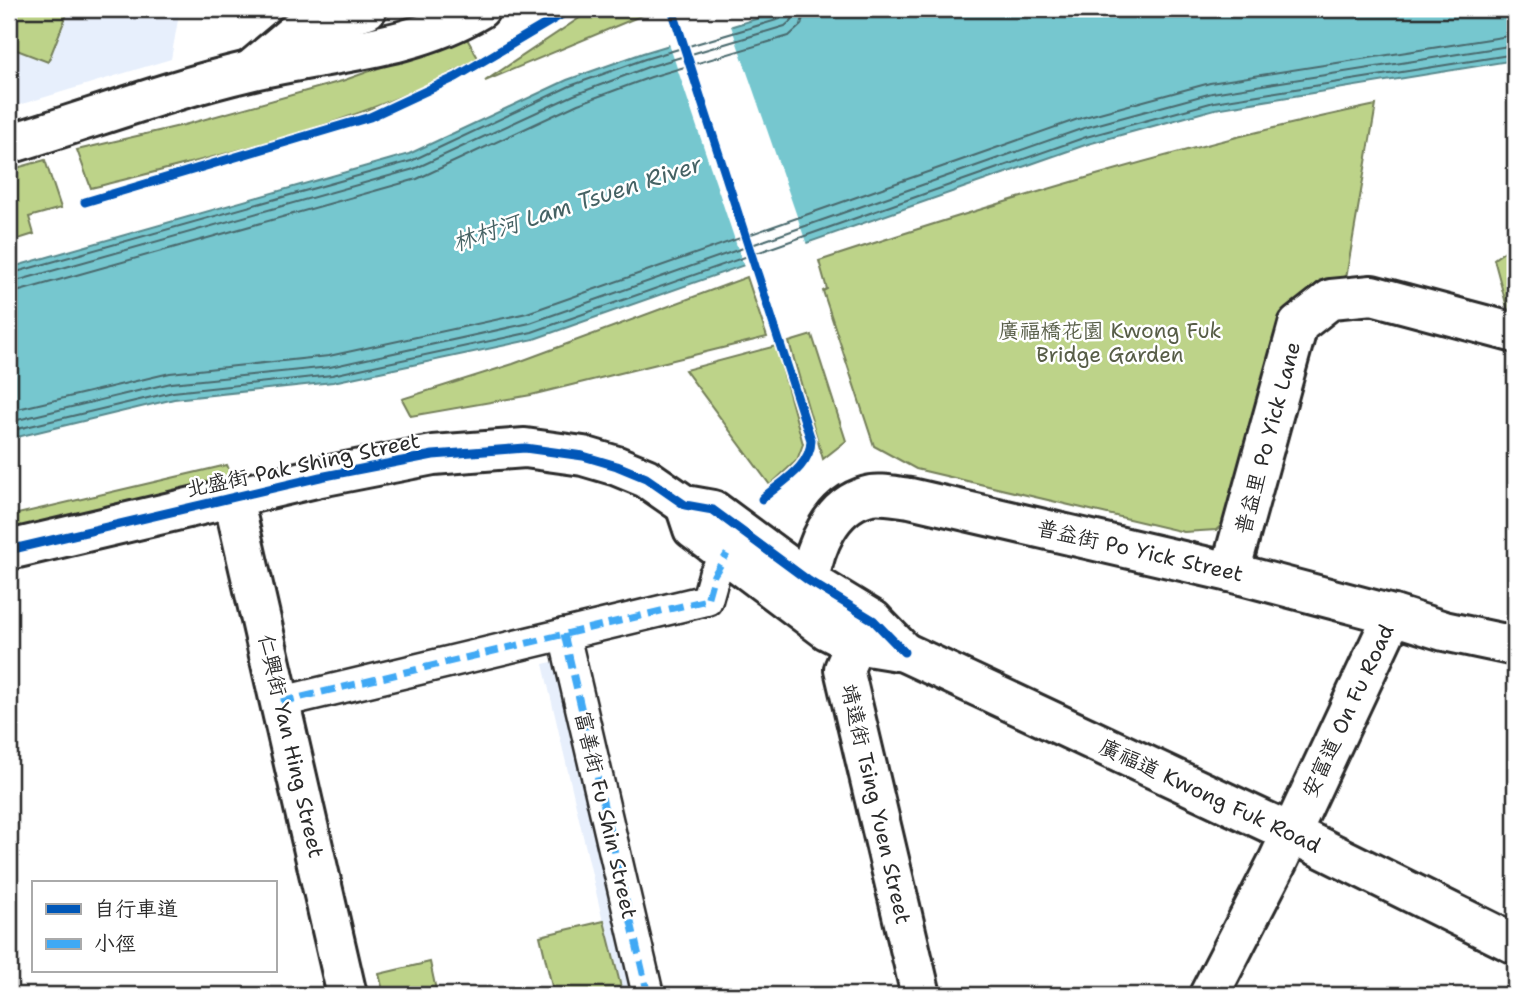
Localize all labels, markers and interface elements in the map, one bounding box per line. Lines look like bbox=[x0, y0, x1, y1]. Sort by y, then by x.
water label: 林村河 Lam Tsuen River bbox=[448, 148, 707, 258]
park label: 廣福橋花園 Kwong Fuk Bridge Garden bbox=[998, 317, 1222, 369]
street label: 普益里 Po Yick Lane bbox=[1229, 339, 1307, 537]
street label: 北盛街 Pak Shing Street bbox=[184, 427, 422, 503]
street label: 普益街 Po Yick Street bbox=[1034, 514, 1246, 588]
street label: 安富道 On Fu Road bbox=[1296, 620, 1400, 802]
street label: 仁興街 Yan Hing Street bbox=[252, 631, 330, 861]
street label: 靖遠街 Tsing Yuen Street bbox=[835, 681, 917, 927]
street label: 富善街 Fu Shin Street bbox=[568, 708, 644, 922]
street label: 廣福道 Kwong Fuk Road bbox=[1095, 732, 1325, 860]
legend bbox=[32, 881, 276, 972]
text: 自行車道 bbox=[94, 895, 178, 923]
text: 小徑 bbox=[94, 930, 136, 958]

